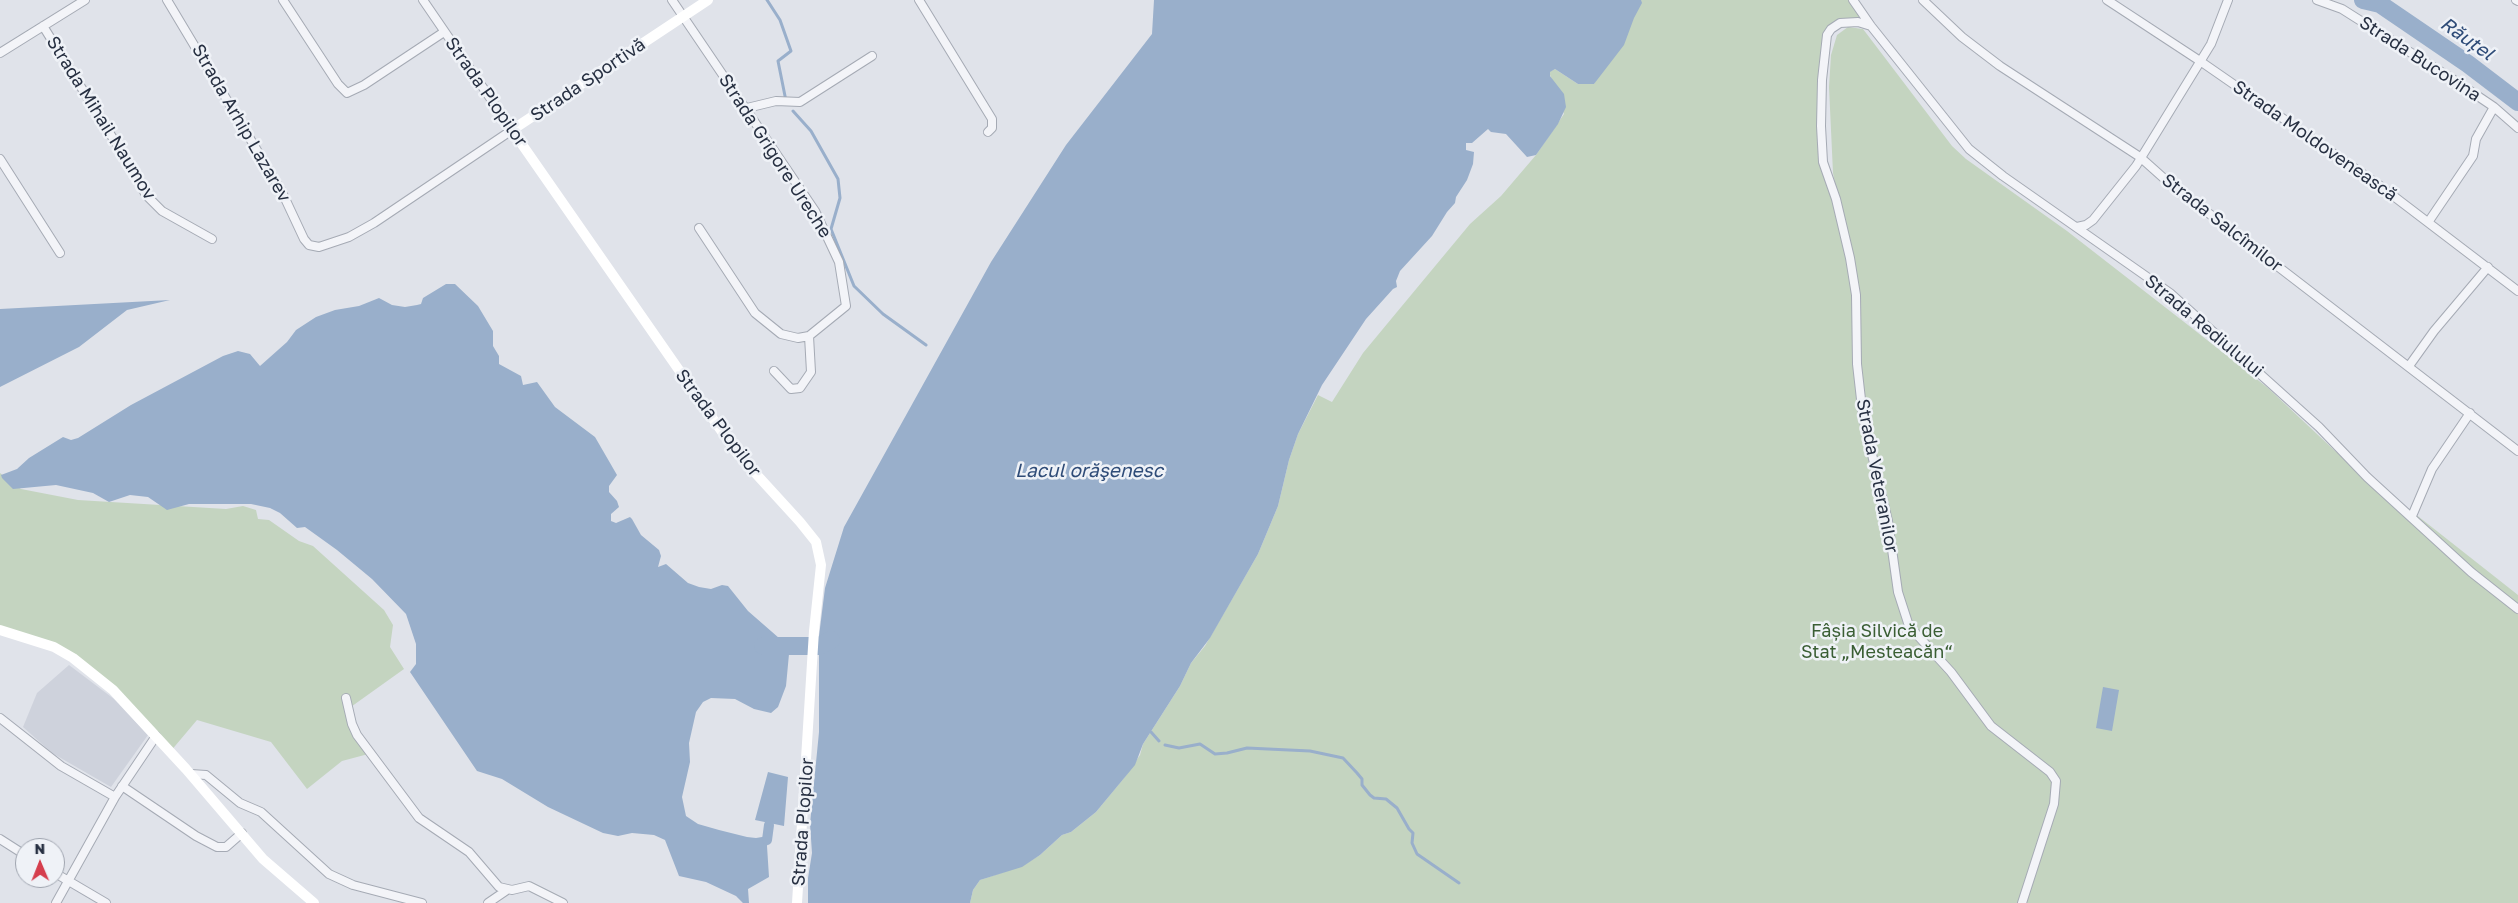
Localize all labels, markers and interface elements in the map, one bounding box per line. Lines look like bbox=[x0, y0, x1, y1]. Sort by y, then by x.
street label: Strada Bucovina bbox=[2355, 12, 2485, 106]
water label: Răuțel bbox=[2436, 13, 2498, 65]
street label: Strada Mihail Naumov bbox=[42, 32, 160, 204]
street label: Strada Plopilor bbox=[440, 33, 532, 151]
street label: Strada Sportivă bbox=[527, 34, 649, 126]
street label: Strada Arhip Lazarev bbox=[187, 40, 295, 206]
street label: Strada Grigore Ureche bbox=[714, 70, 836, 242]
street label: Strada Moldovenească bbox=[2229, 76, 2401, 206]
street label: Strada Salcîmilor bbox=[2157, 169, 2287, 277]
street label: Strada Rediulului bbox=[2140, 270, 2268, 382]
street label: Strada Plopilor bbox=[671, 365, 765, 481]
street label: Strada Veteranilor bbox=[1851, 397, 1903, 555]
water label: Lacul orăşenesc bbox=[1015, 460, 1163, 482]
park label: Fâșia Silvică de Stat „Mesteacăn“ bbox=[1801, 620, 1953, 662]
street label: Strada Plopilor bbox=[788, 757, 818, 887]
north arrow bbox=[15, 838, 65, 888]
text: N bbox=[34, 840, 45, 857]

